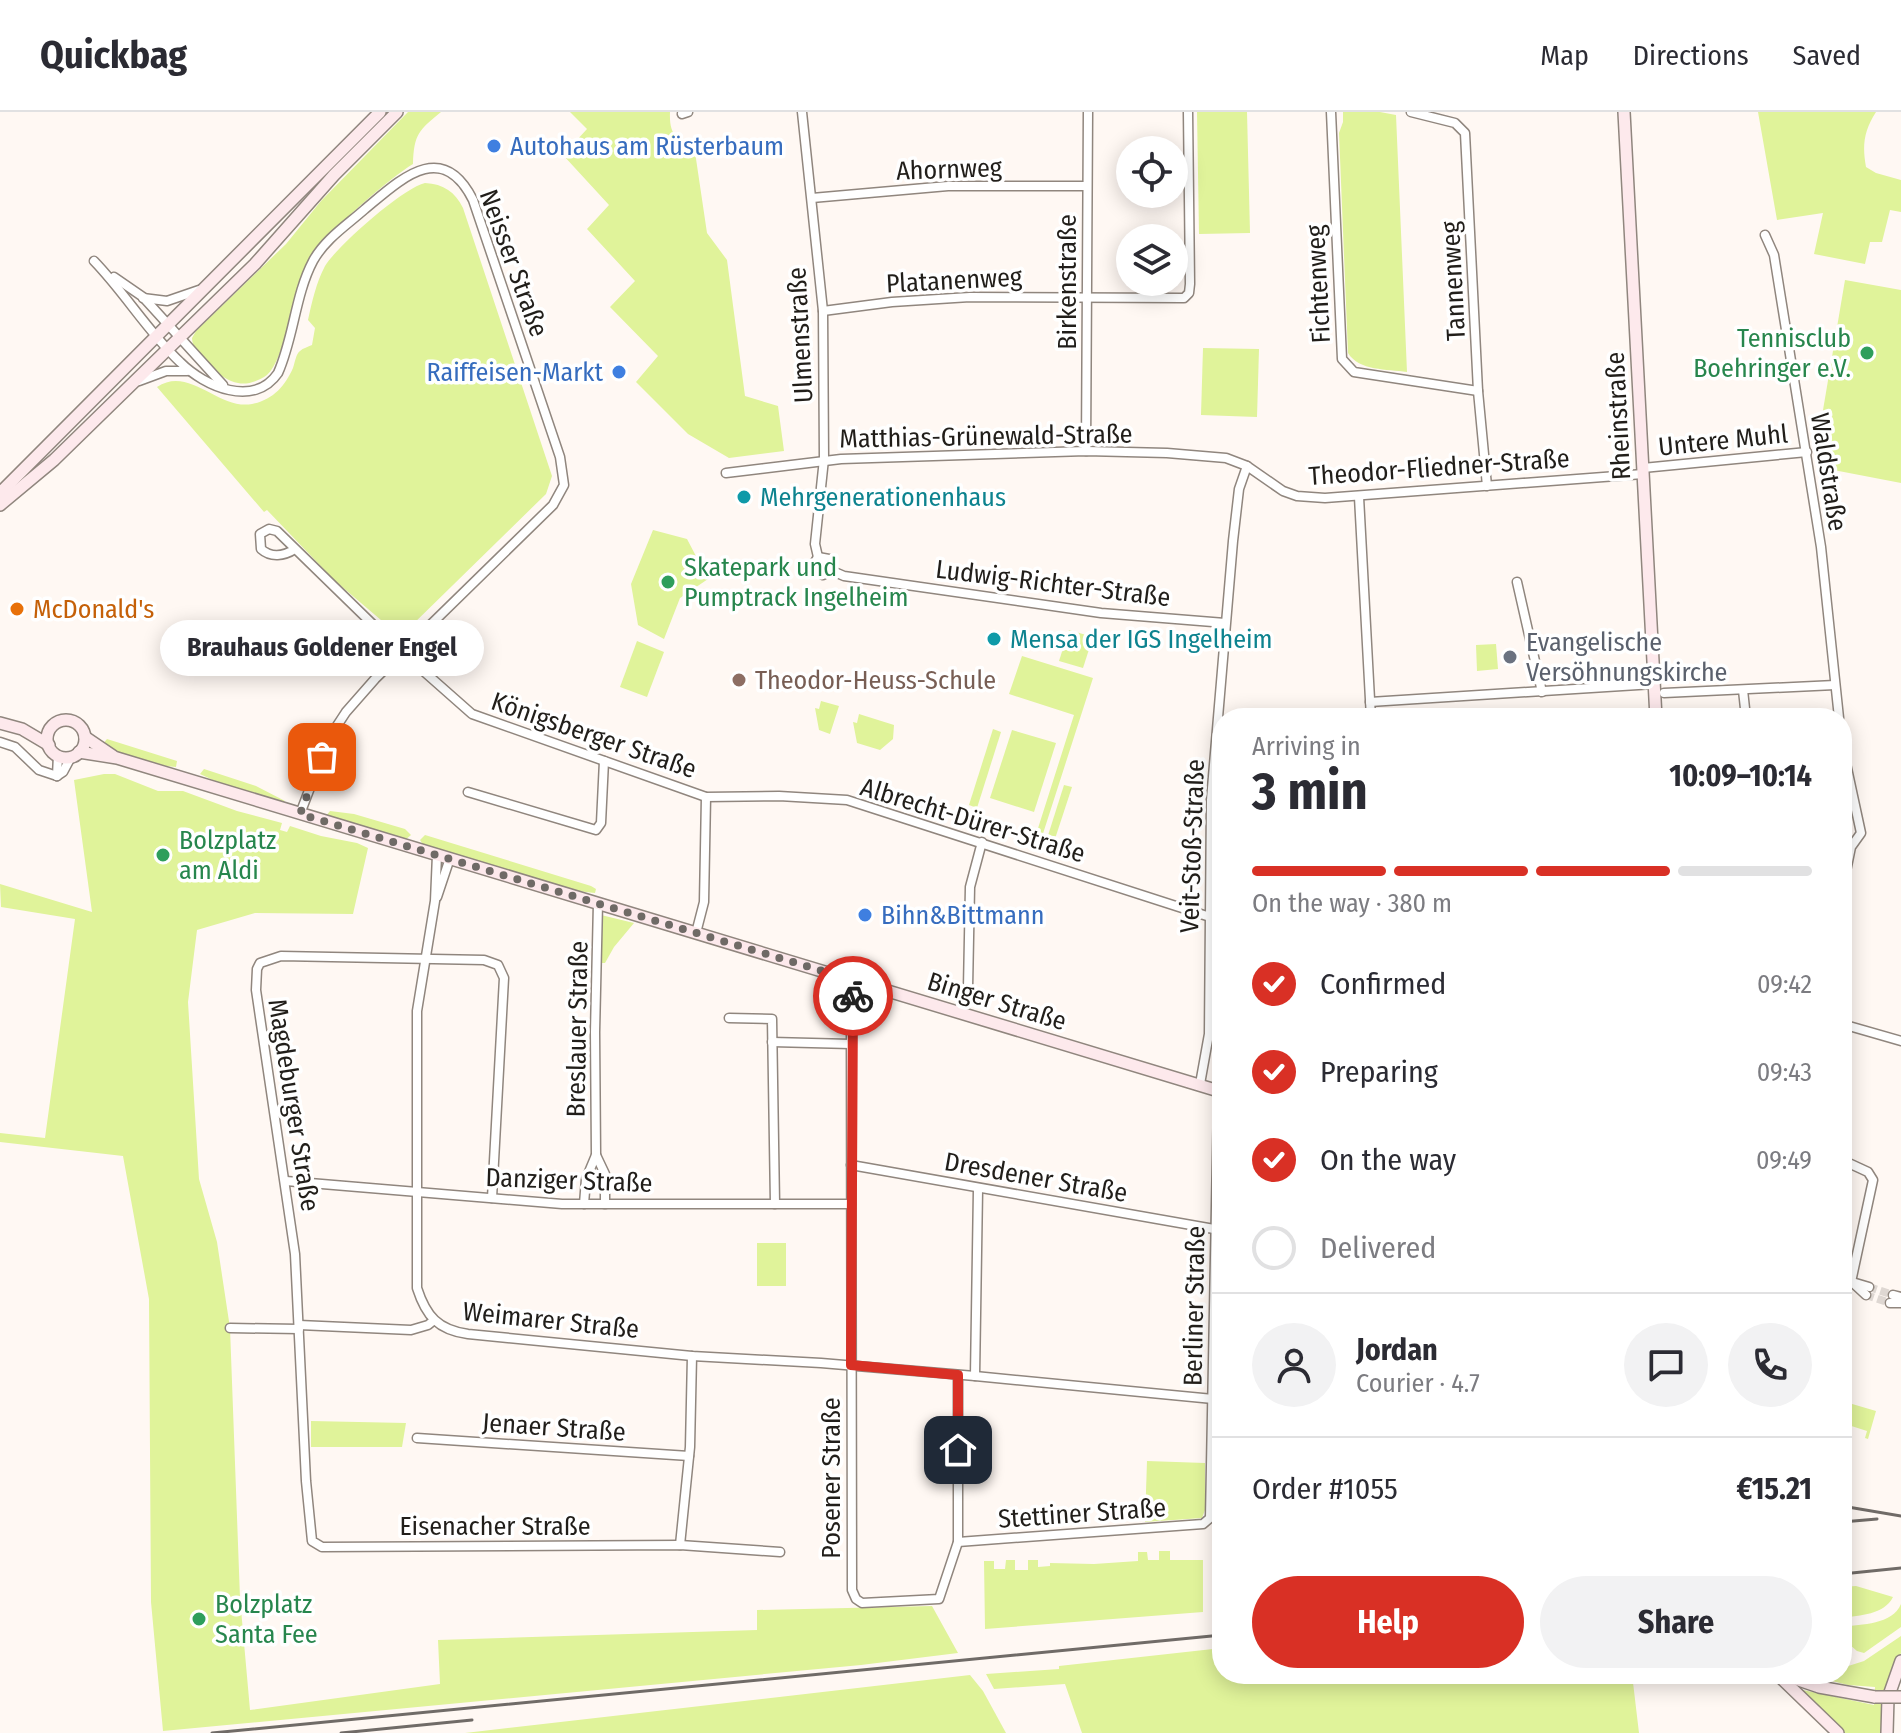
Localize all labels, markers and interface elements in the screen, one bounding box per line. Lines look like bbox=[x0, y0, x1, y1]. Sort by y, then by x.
text: Quickbag bbox=[40, 32, 187, 78]
text: Map bbox=[1540, 39, 1589, 72]
text: Directions bbox=[1633, 39, 1749, 72]
text: Saved bbox=[1793, 39, 1861, 72]
place label: Autohaus am Rüsterbaum bbox=[510, 131, 784, 162]
map controls bbox=[1116, 136, 1188, 296]
button: locate bbox=[1116, 136, 1188, 208]
marker: Autohaus am Rüsterbaum bbox=[485, 137, 503, 155]
street label: Ahornweg bbox=[896, 152, 1003, 187]
street label: Neisser Straße bbox=[473, 185, 554, 341]
street label: Birkenstraße bbox=[1052, 214, 1083, 350]
street label: Tannenweg bbox=[1435, 220, 1472, 341]
street label: Fichtenweg bbox=[1300, 223, 1337, 344]
button: layers bbox=[1116, 224, 1188, 296]
street label: Platanenweg bbox=[885, 261, 1024, 300]
street label: Ulmenstraße bbox=[781, 266, 820, 404]
place label: Tennisclub Boehringer e.V. bbox=[1693, 323, 1851, 384]
marker: Tennisclub Boehringer e.V. bbox=[1858, 344, 1876, 362]
street label: Rheinstraße bbox=[1600, 351, 1637, 481]
place label: Raiffeisen-Markt bbox=[427, 357, 603, 388]
marker: Raiffeisen-Markt bbox=[610, 363, 628, 381]
street label: Waldstraße bbox=[1804, 411, 1853, 533]
street label: Matthias-Grünewald-Straße bbox=[839, 418, 1133, 455]
street label: Untere Muhl bbox=[1657, 418, 1789, 463]
street label: Theodor-Fliedner-Straße bbox=[1308, 443, 1571, 492]
place label: Mehrgenerationenhaus bbox=[760, 482, 1006, 513]
marker: Mehrgenerationenhaus bbox=[735, 488, 753, 506]
place label: Skatepark und Pumptrack Ingelheim bbox=[684, 552, 908, 613]
street label: Ludwig-Richter-Straße bbox=[934, 554, 1172, 613]
marker: Skatepark und Pumptrack Ingelheim bbox=[659, 573, 677, 591]
place label: McDonald's bbox=[33, 594, 154, 625]
marker: McDonald's bbox=[8, 600, 26, 618]
callout: Brauhaus Goldener Engel bbox=[160, 621, 484, 677]
place label: Mensa der IGS Ingelheim bbox=[1010, 624, 1273, 655]
place label: Evangelische Versöhnungskirche bbox=[1526, 627, 1727, 688]
marker: Mensa der IGS Ingelheim bbox=[985, 630, 1003, 648]
text: Brauhaus Goldener Engel bbox=[187, 632, 457, 663]
marker: Evangelische Versöhnungskirche bbox=[1501, 648, 1519, 666]
place label: Theodor-Heuss-Schule bbox=[755, 665, 996, 696]
marker: Theodor-Heuss-Schule bbox=[730, 671, 748, 689]
street label: Königsberger Straße bbox=[487, 686, 700, 785]
pin bbox=[288, 723, 356, 791]
text: Arriving in bbox=[1252, 731, 1361, 762]
icon: bag bbox=[300, 735, 344, 779]
text: 10:09–10:14 bbox=[1669, 758, 1812, 794]
street label: Veit-Stoß-Straße bbox=[1174, 759, 1211, 934]
text: 3 min bbox=[1252, 760, 1368, 823]
street label: Albrecht-Dürer-Straße bbox=[857, 772, 1089, 869]
place label: Bolzplatz am Aldi bbox=[179, 825, 276, 886]
marker: Bolzplatz am Aldi bbox=[154, 846, 172, 864]
text: On the way · 380 m bbox=[1252, 888, 1452, 919]
place label: Bihn&Bittmann bbox=[881, 900, 1044, 931]
marker: Bihn&Bittmann bbox=[856, 906, 874, 924]
street label: Breslauer Straße bbox=[560, 940, 595, 1118]
courier bbox=[813, 956, 893, 1036]
icon: check bbox=[1252, 962, 1296, 1006]
street label: Binger Straße bbox=[924, 966, 1070, 1037]
text: Confirmed bbox=[1320, 966, 1446, 1002]
text: 09:42 bbox=[1757, 969, 1812, 1000]
icon: bike bbox=[831, 974, 875, 1018]
street label: Magdeburger Straße bbox=[261, 997, 326, 1214]
icon: check bbox=[1252, 1050, 1296, 1094]
text: Preparing bbox=[1320, 1054, 1438, 1090]
text: 09:43 bbox=[1757, 1057, 1812, 1088]
icon: check bbox=[1252, 1138, 1296, 1182]
text: On the way bbox=[1320, 1142, 1456, 1178]
text: 09:49 bbox=[1756, 1145, 1812, 1176]
street label: Dresdener Straße bbox=[942, 1146, 1130, 1209]
street label: Danziger Straße bbox=[485, 1162, 653, 1199]
street label: Berliner Straße bbox=[1178, 1226, 1211, 1386]
text: Delivered bbox=[1320, 1230, 1436, 1266]
street label: Weimarer Straße bbox=[461, 1296, 641, 1345]
button: person bbox=[1252, 1323, 1336, 1407]
button: chat bbox=[1624, 1323, 1708, 1407]
button: phone bbox=[1728, 1323, 1812, 1407]
text: Jordan bbox=[1356, 1332, 1438, 1368]
text: Courier · 4.7 bbox=[1356, 1368, 1480, 1399]
street label: Posener Straße bbox=[816, 1397, 847, 1559]
street label: Jenaer Straße bbox=[481, 1407, 627, 1448]
pin bbox=[924, 1416, 992, 1484]
icon: home bbox=[936, 1428, 980, 1472]
text: Order #1055 bbox=[1252, 1471, 1398, 1507]
text: €15.21 bbox=[1736, 1471, 1812, 1507]
street label: Stettiner Straße bbox=[997, 1492, 1167, 1535]
street label: Eisenacher Straße bbox=[399, 1511, 591, 1542]
button: Help bbox=[1252, 1576, 1524, 1668]
button: Share bbox=[1540, 1576, 1812, 1668]
place label: Bolzplatz Santa Fee bbox=[215, 1589, 318, 1650]
marker: Bolzplatz Santa Fee bbox=[190, 1610, 208, 1628]

